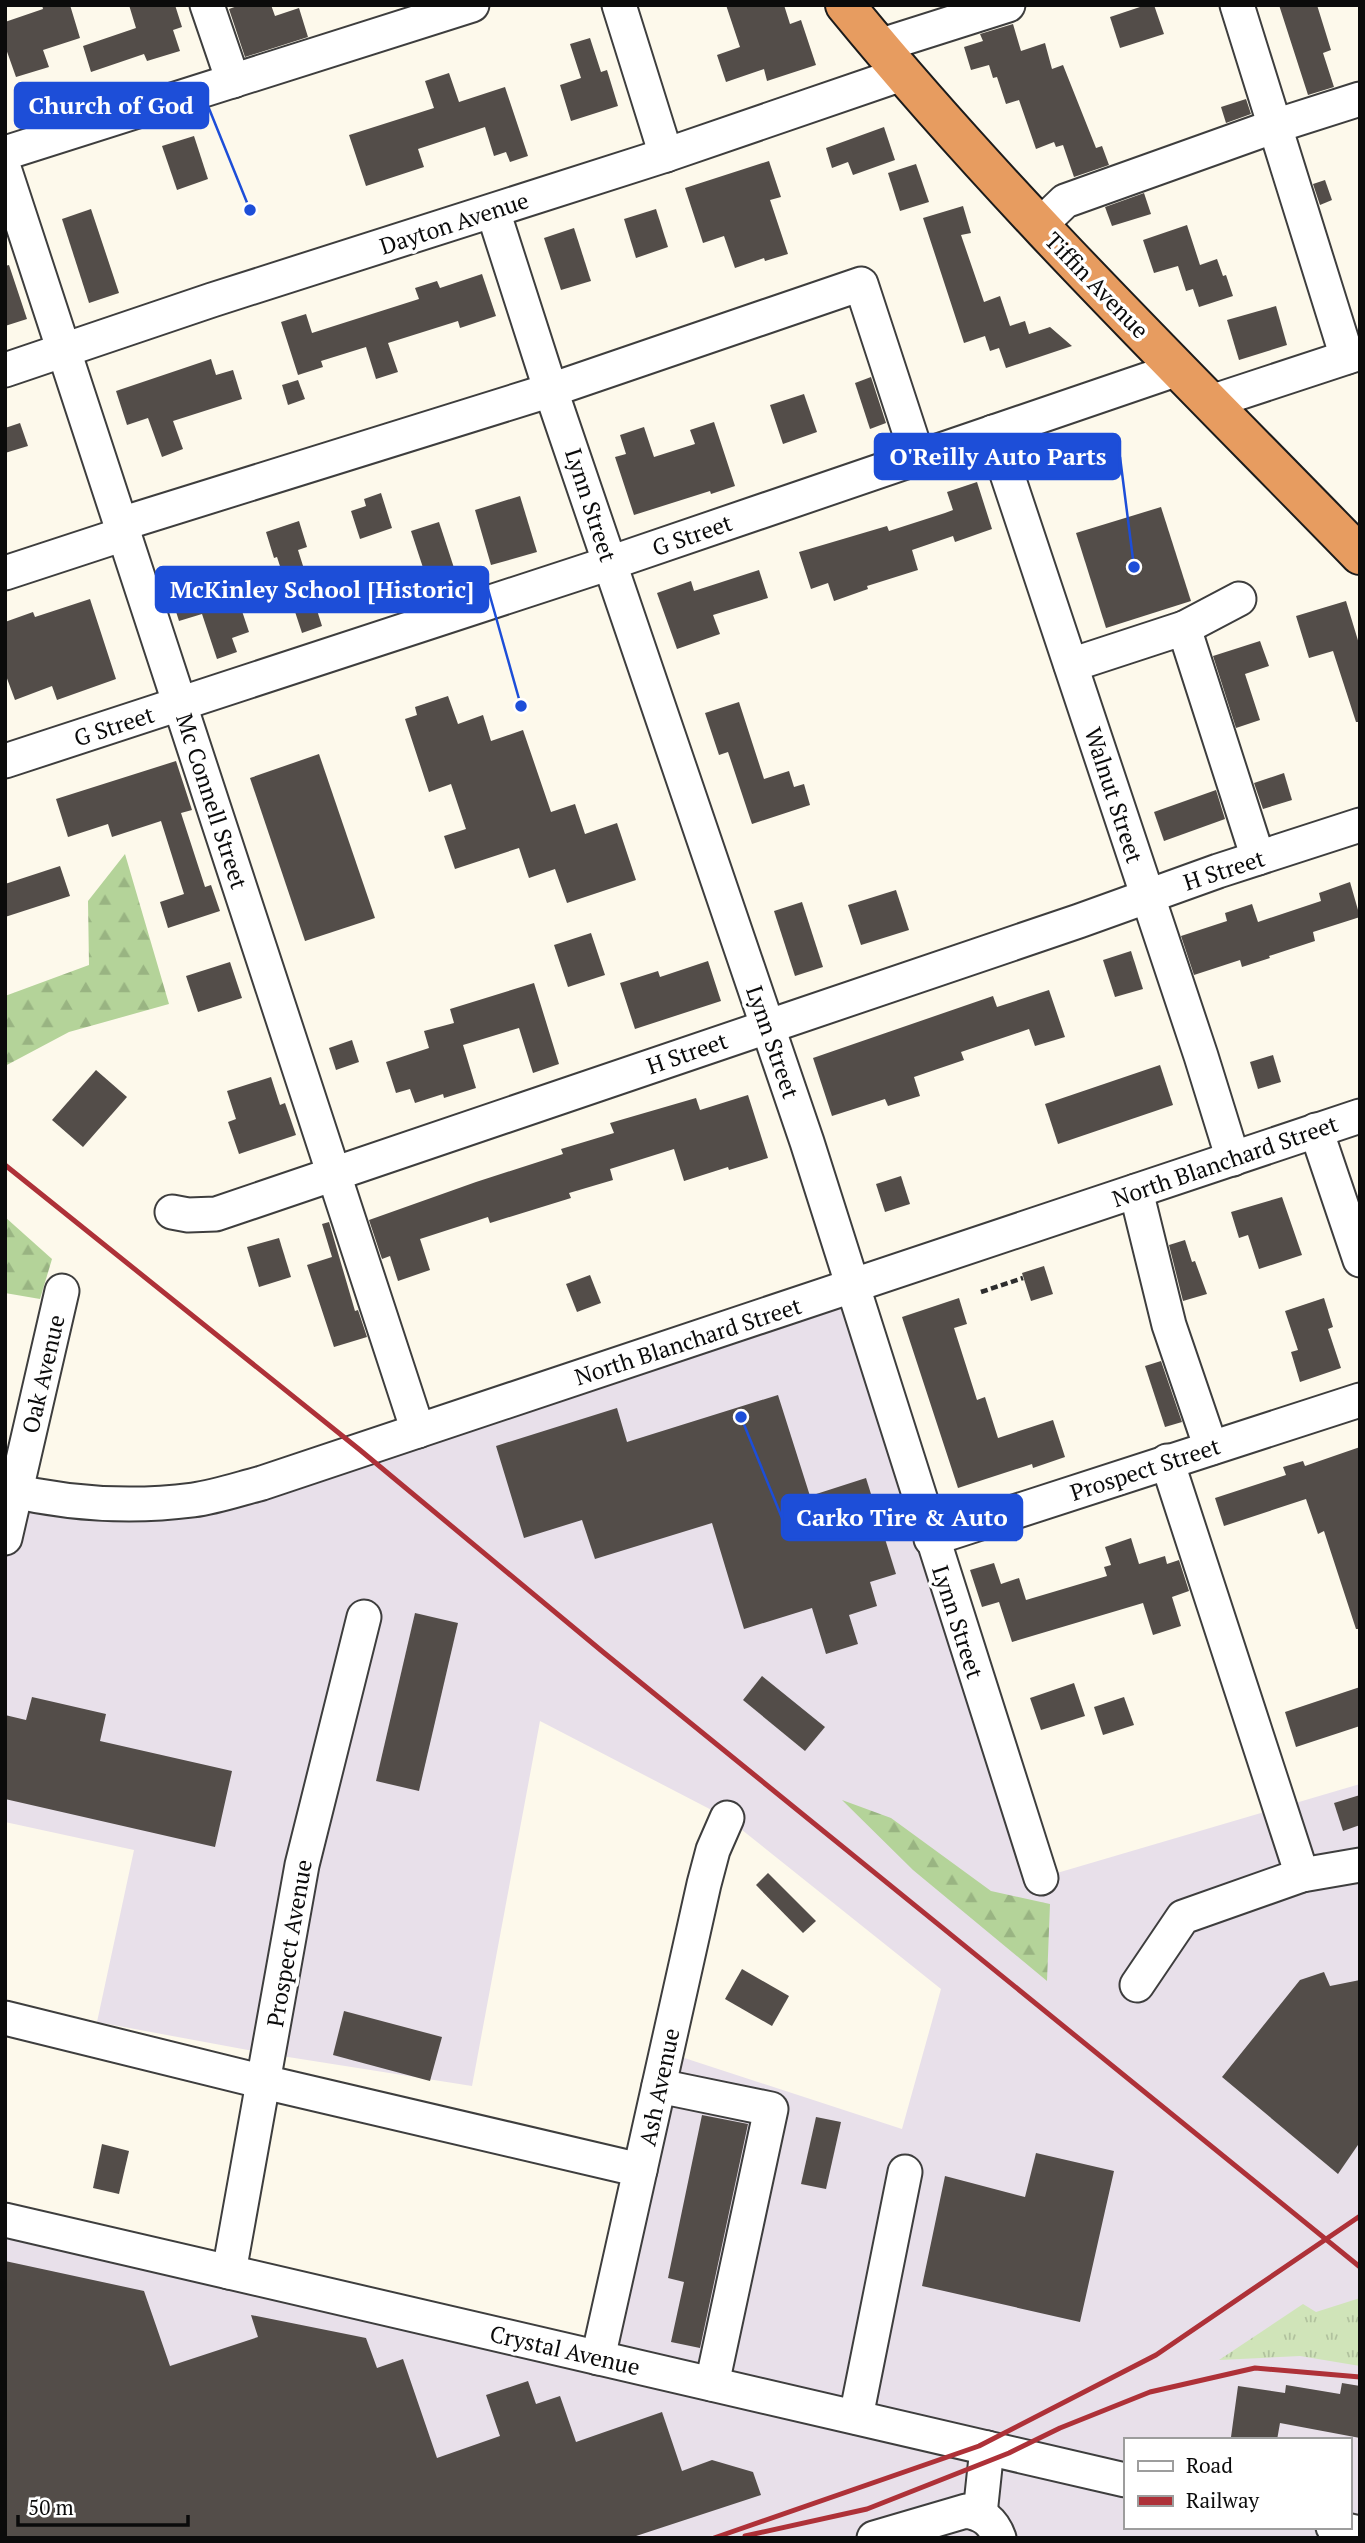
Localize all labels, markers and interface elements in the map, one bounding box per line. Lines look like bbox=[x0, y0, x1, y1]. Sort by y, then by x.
callout: Church of God bbox=[15, 83, 208, 128]
text: Church of God bbox=[28, 89, 194, 121]
street label: Dayton Avenue bbox=[376, 184, 532, 262]
street label: Tiffin Avenue bbox=[1038, 225, 1156, 345]
callout: O'Reilly Auto Parts bbox=[875, 434, 1120, 479]
text: O'Reilly Auto Parts bbox=[889, 440, 1107, 472]
street label: Lynn Street bbox=[558, 444, 624, 566]
street label: G Street bbox=[648, 507, 737, 563]
callout: McKinley School [Historic] bbox=[156, 567, 488, 612]
text: McKinley School [Historic] bbox=[170, 573, 474, 605]
street label: G Street bbox=[70, 698, 159, 754]
street label: Mc Connell Street bbox=[169, 709, 255, 893]
street label: Walnut Street bbox=[1077, 723, 1151, 867]
street label: H Street bbox=[1179, 842, 1269, 898]
street label: Lynn Street bbox=[739, 981, 807, 1103]
street label: H Street bbox=[642, 1025, 732, 1081]
street label: North Blanchard Street bbox=[1108, 1108, 1342, 1214]
street label: North Blanchard Street bbox=[571, 1290, 806, 1392]
street label: Oak Avenue bbox=[14, 1312, 72, 1436]
street label: Prospect Street bbox=[1066, 1430, 1224, 1508]
callout: Carko Tire & Auto bbox=[782, 1495, 1022, 1540]
text: Carko Tire & Auto bbox=[796, 1501, 1008, 1533]
street label: Lynn Street bbox=[925, 1561, 991, 1683]
street label: Prospect Avenue bbox=[259, 1857, 319, 2029]
street label: Ash Avenue bbox=[631, 2025, 687, 2149]
street label: Crystal Avenue bbox=[487, 2318, 643, 2382]
legend bbox=[1124, 2438, 1351, 2529]
text: Road bbox=[1186, 2451, 1233, 2479]
scale bar bbox=[18, 2484, 187, 2528]
text: Railway bbox=[1186, 2486, 1260, 2514]
text: 50 m bbox=[28, 2493, 74, 2521]

